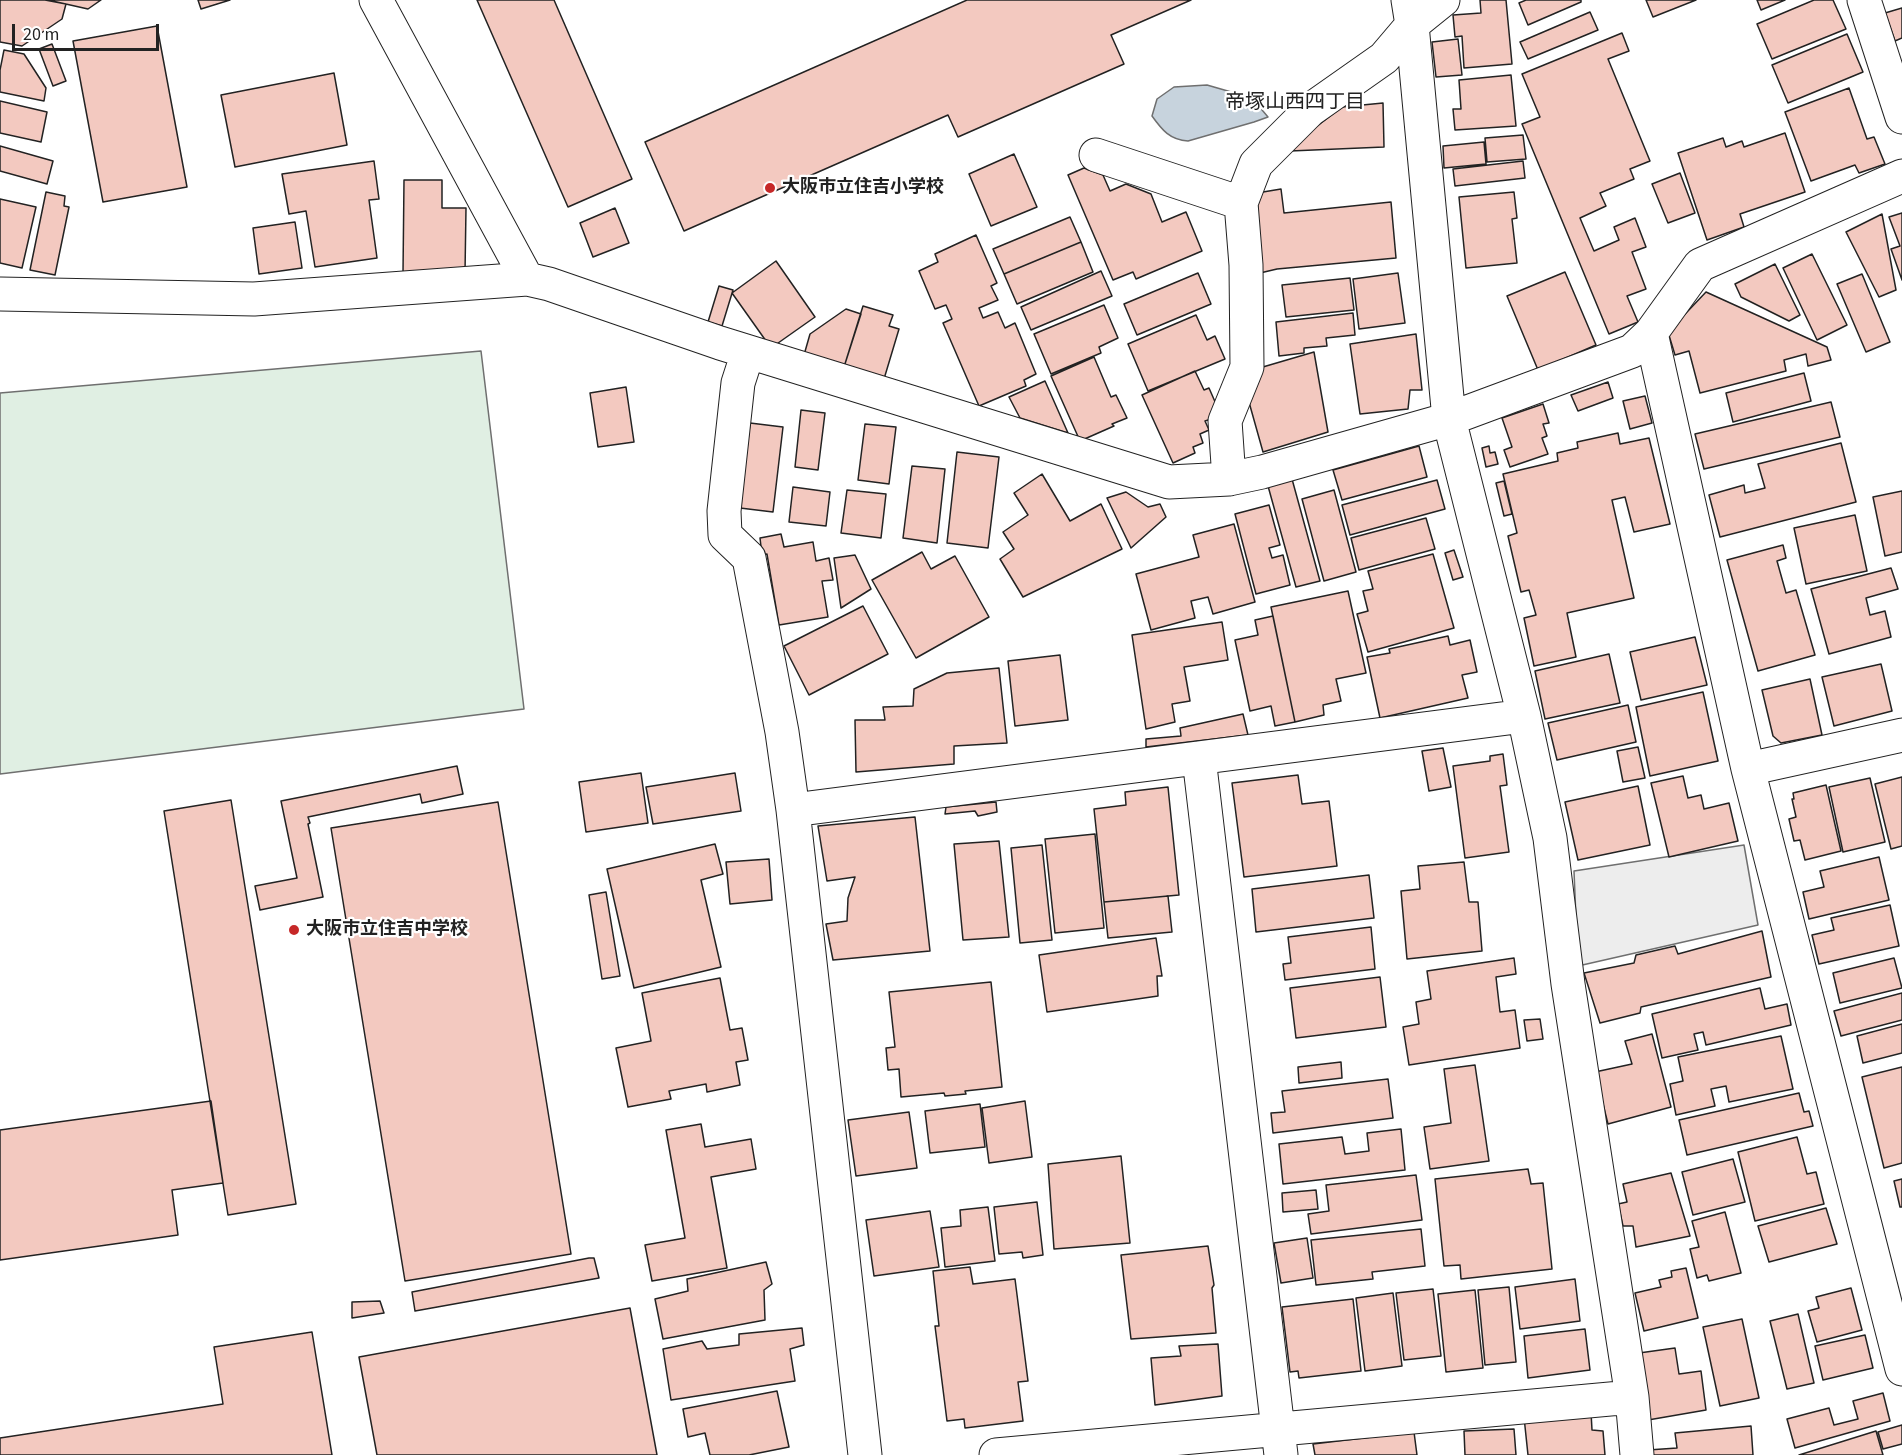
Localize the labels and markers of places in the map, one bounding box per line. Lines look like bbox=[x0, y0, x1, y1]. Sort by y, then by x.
place label: 大阪市立住吉小学校 bbox=[782, 177, 944, 199]
marker: 大阪市立住吉小学校 bbox=[763, 181, 777, 195]
place label: 大阪市立住吉中学校 bbox=[306, 919, 468, 941]
marker: 大阪市立住吉中学校 bbox=[287, 923, 301, 937]

